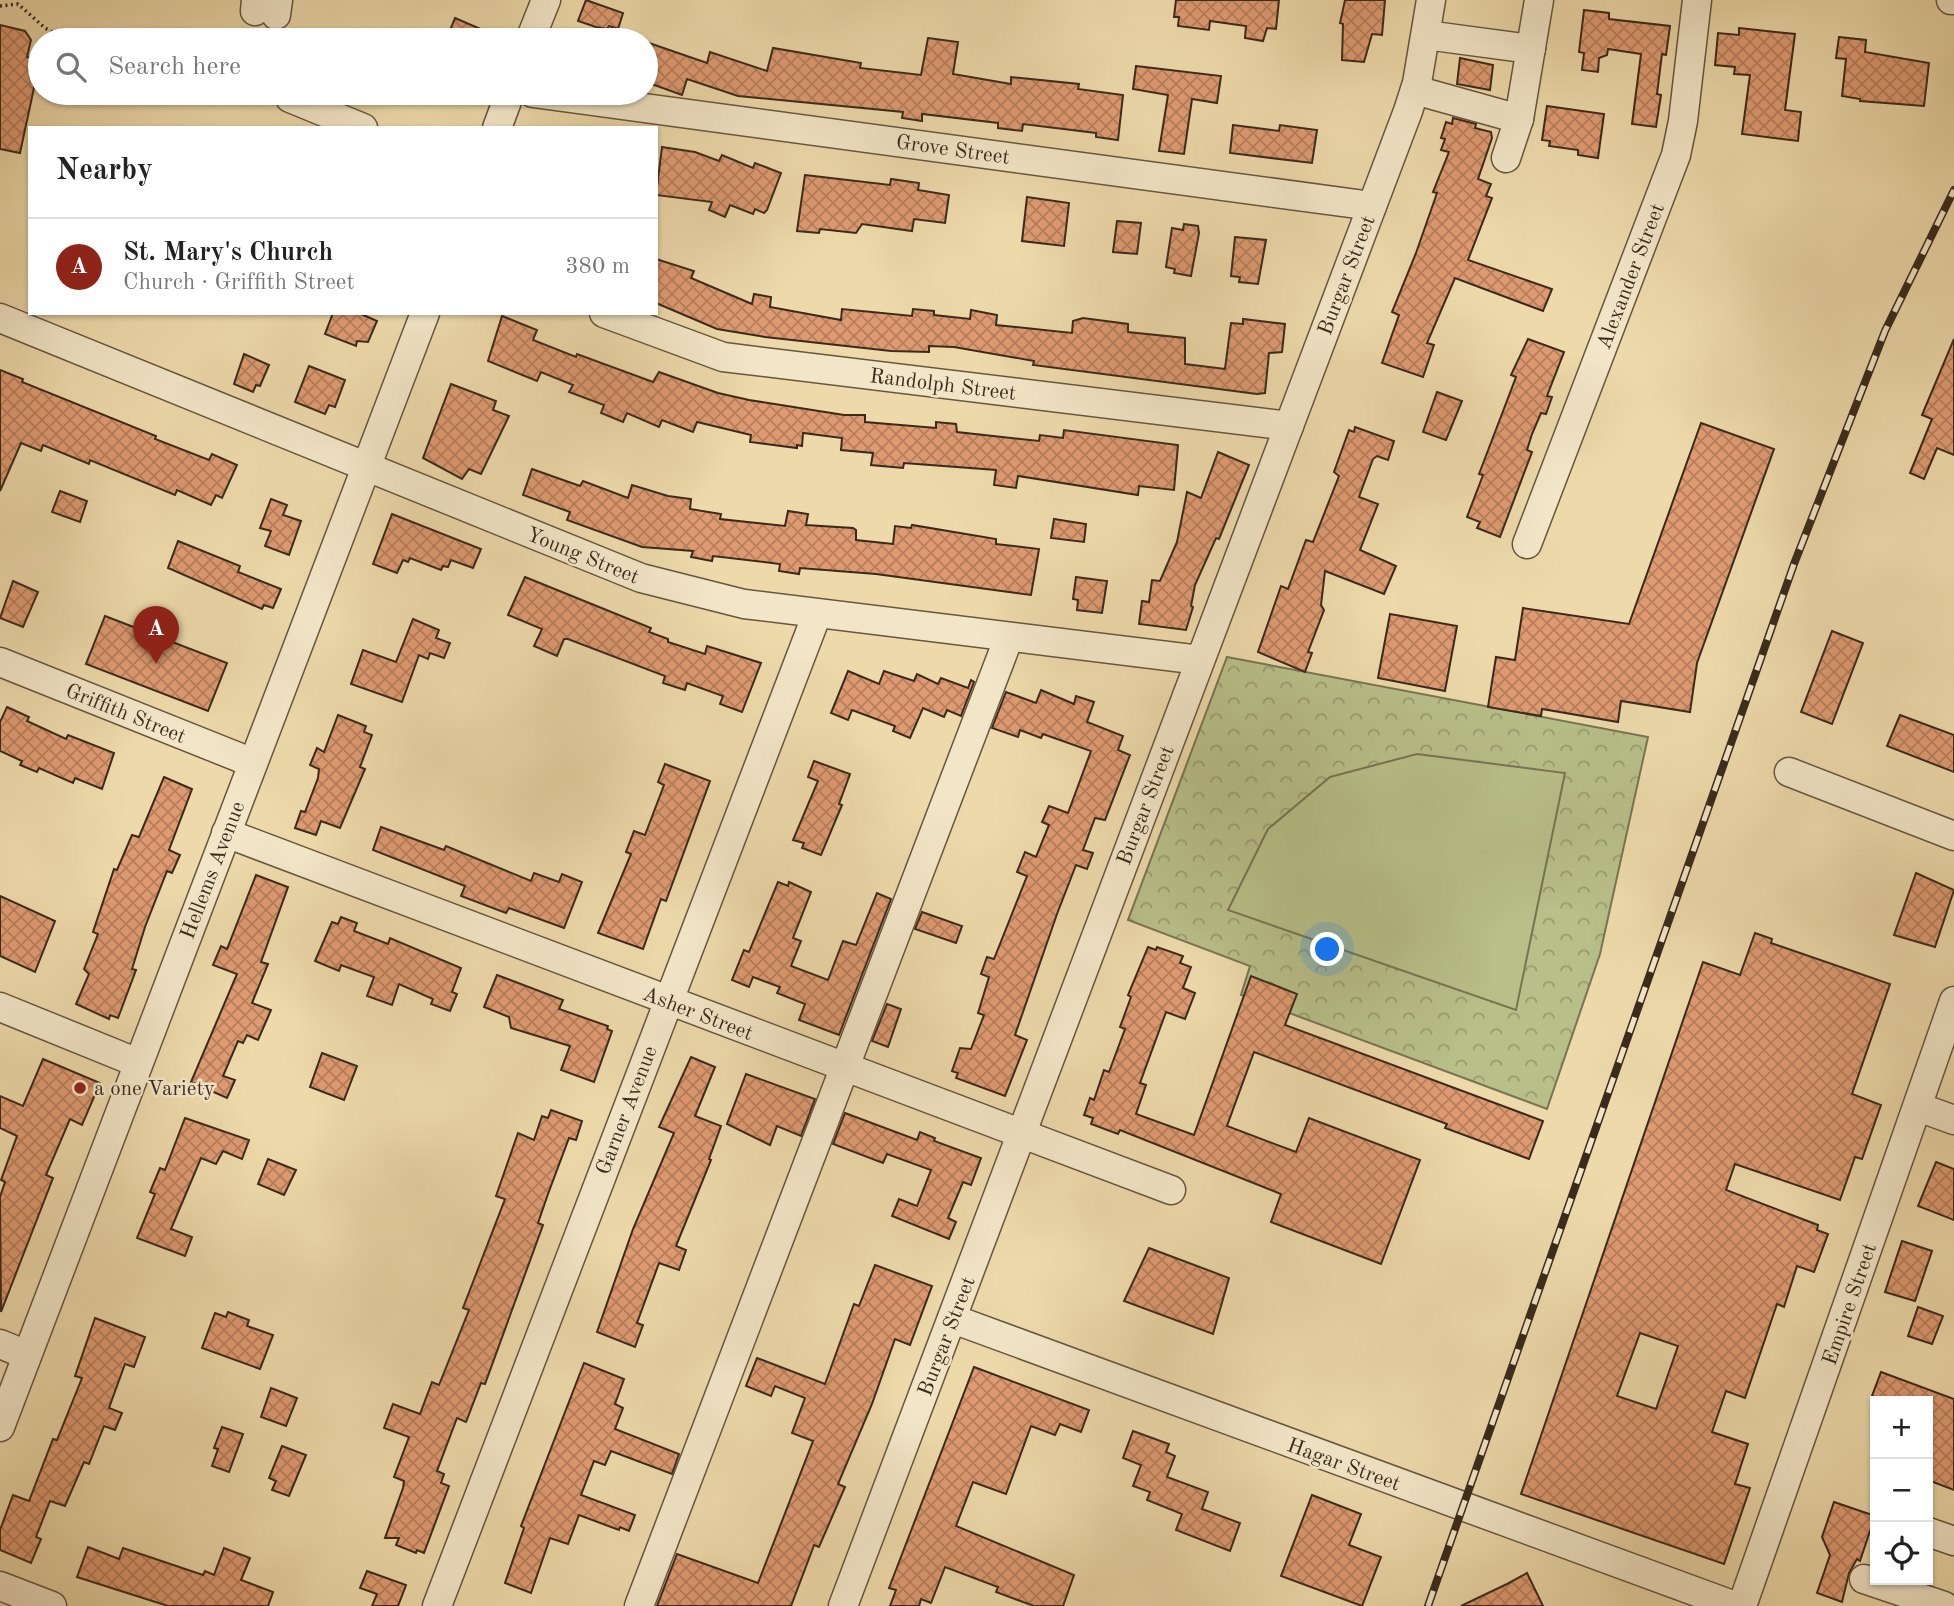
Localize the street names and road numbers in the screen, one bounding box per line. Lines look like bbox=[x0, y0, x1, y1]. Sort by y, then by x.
street label: Grove Street bbox=[895, 132, 1011, 169]
street label: Alexander Street bbox=[1594, 201, 1669, 353]
street label: Burgar Street bbox=[1315, 213, 1380, 338]
street label: Randolph Street bbox=[868, 366, 1017, 405]
street label: Young Street bbox=[523, 524, 642, 589]
street label: Griffith Street bbox=[62, 681, 189, 748]
street label: Burgar Street bbox=[1114, 743, 1179, 868]
street label: Hellems Avenue bbox=[178, 799, 249, 942]
street label: Asher Street bbox=[639, 984, 756, 1045]
street label: Garner Avenue bbox=[593, 1043, 662, 1178]
street label: Empire Street bbox=[1820, 1241, 1881, 1368]
street label: Burgar Street bbox=[915, 1274, 980, 1399]
street label: Hagar Street bbox=[1284, 1435, 1403, 1496]

